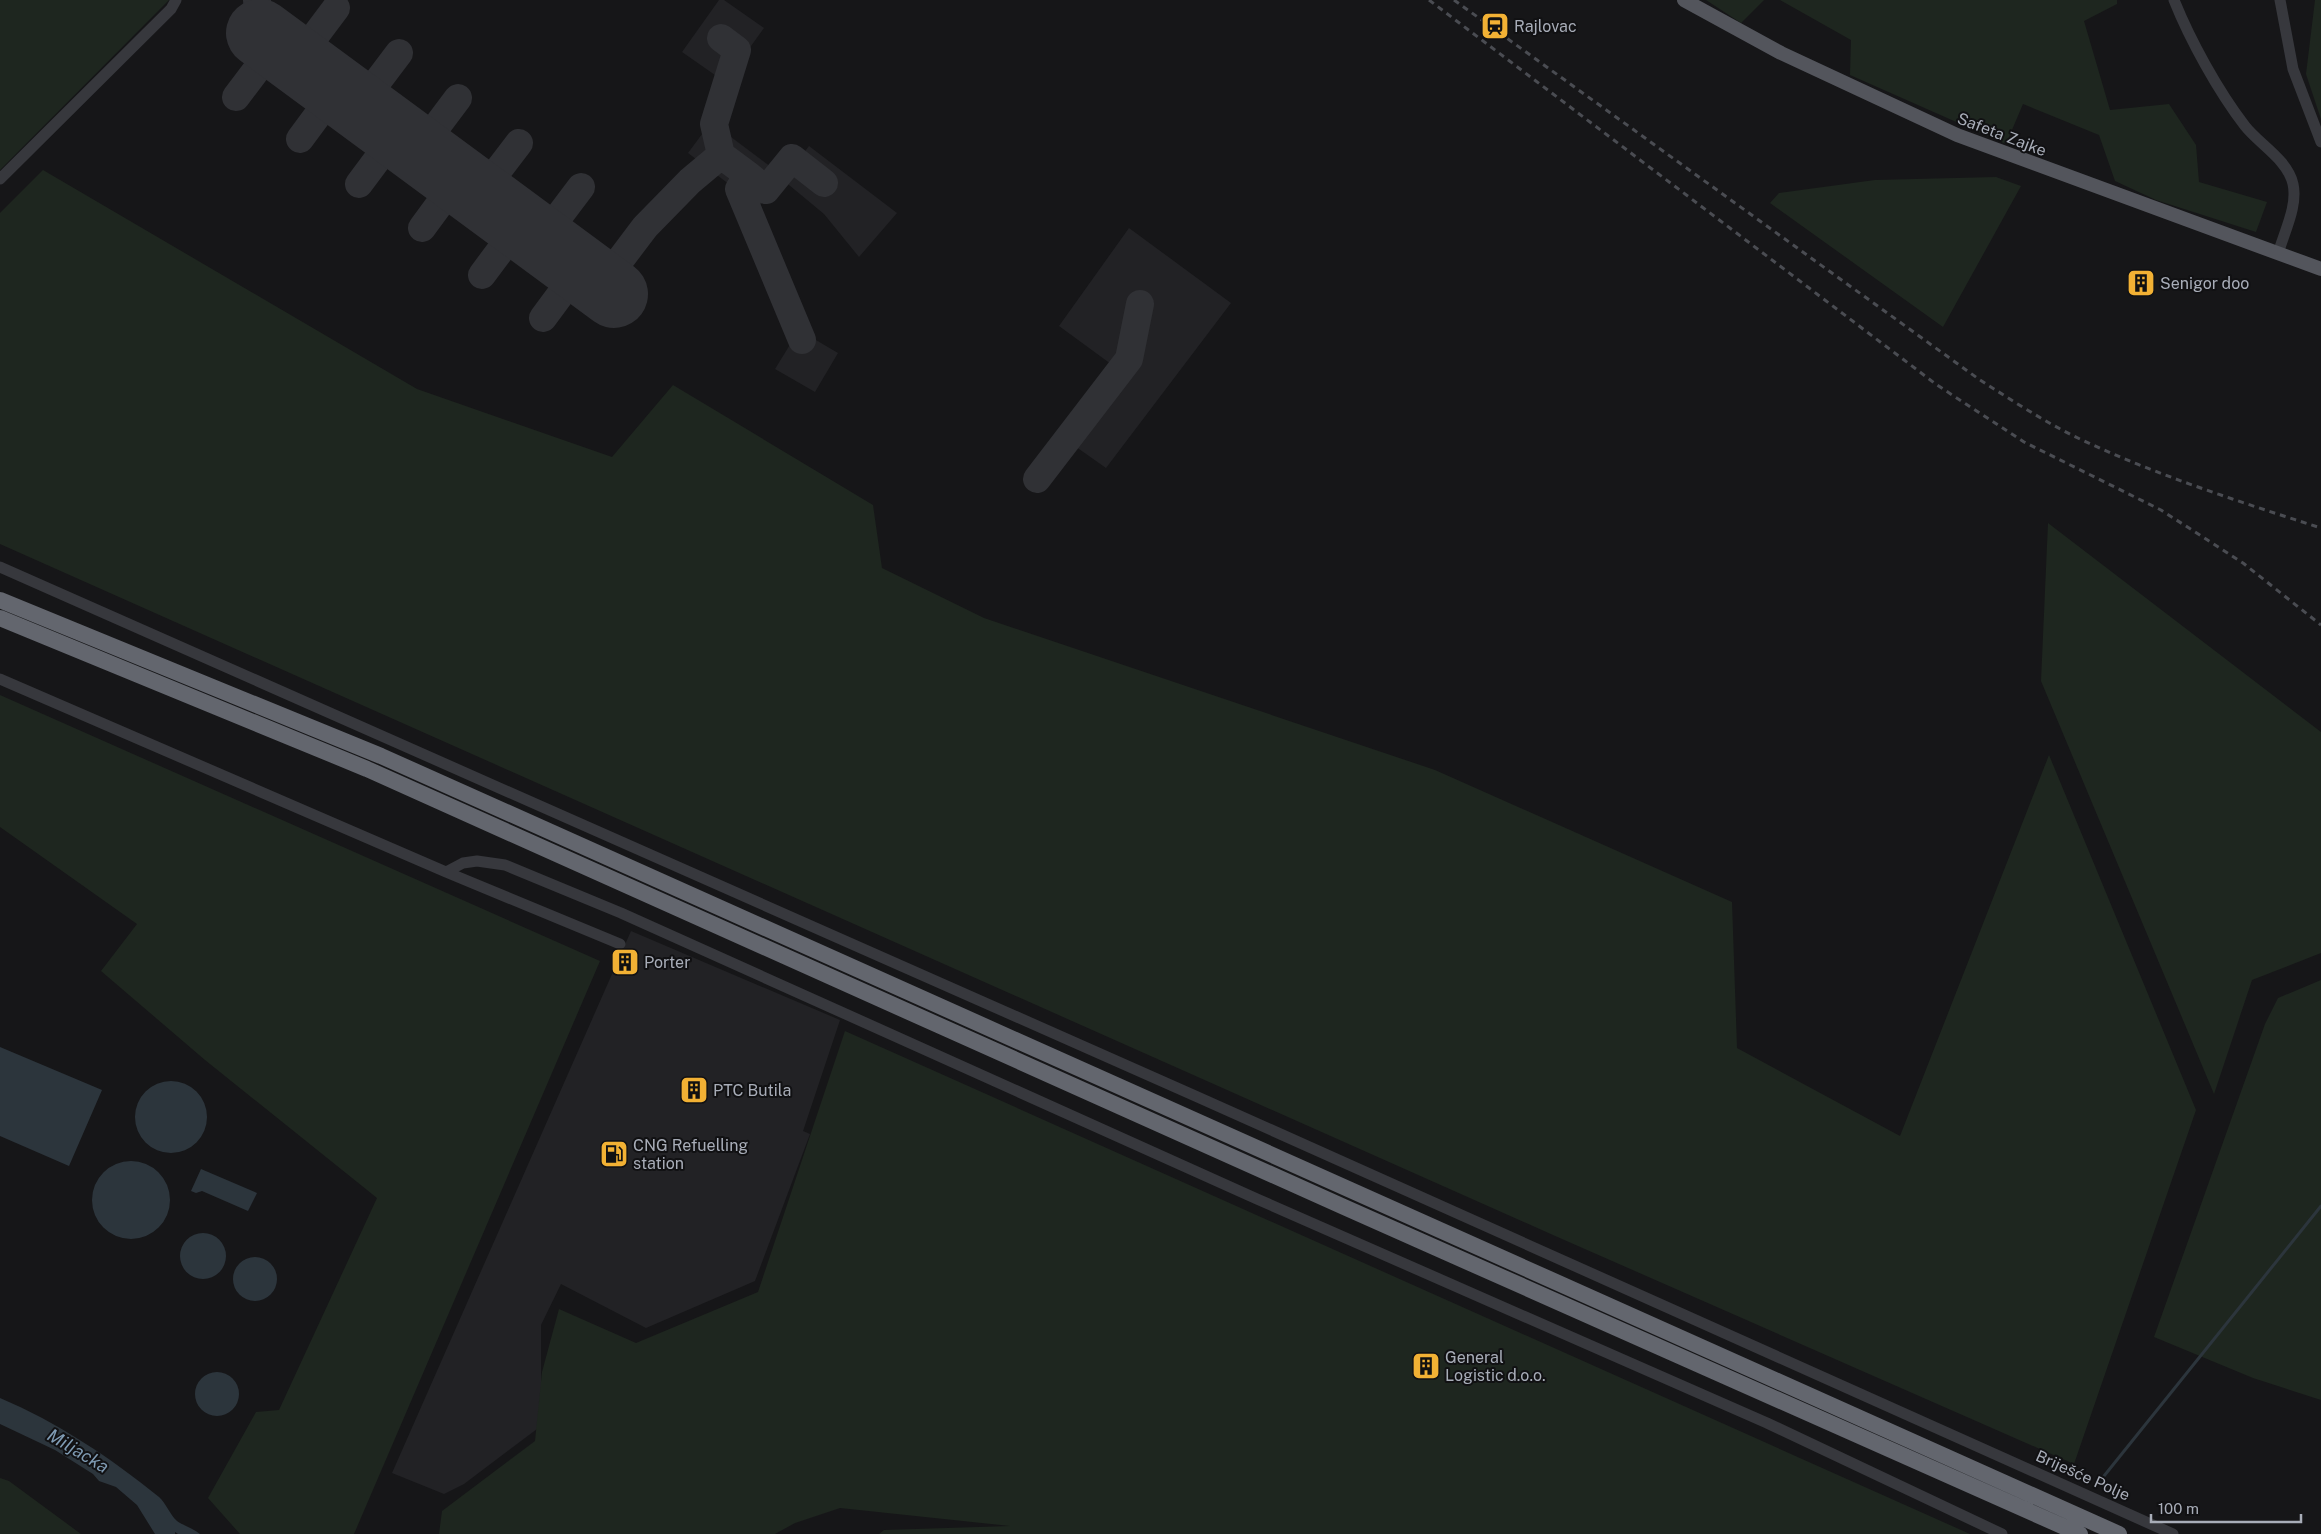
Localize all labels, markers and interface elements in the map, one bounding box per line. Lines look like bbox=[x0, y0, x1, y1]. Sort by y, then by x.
station icon: Rajlovac bbox=[1480, 11, 1510, 41]
place label: Rajlovac bbox=[1514, 17, 1577, 36]
street label: Safeta Zajke bbox=[1954, 109, 2049, 160]
building icon: Senigor doo bbox=[2126, 268, 2156, 298]
place label: Senigor doo bbox=[2160, 274, 2249, 293]
building icon: Porter bbox=[610, 947, 640, 977]
place label: Porter bbox=[644, 953, 690, 972]
building icon: PTC Butila bbox=[679, 1075, 709, 1105]
place label: PTC Butila bbox=[713, 1081, 791, 1100]
place label: CNG Refuelling station bbox=[633, 1136, 748, 1173]
fuel station icon: CNG Refuelling station bbox=[599, 1139, 629, 1169]
place label: General Logistic d.o.o. bbox=[1445, 1348, 1546, 1385]
building icon: General Logistic d.o.o. bbox=[1411, 1351, 1441, 1381]
water label: Miljacka bbox=[44, 1424, 113, 1477]
street label: Briješće Polje bbox=[2033, 1446, 2133, 1505]
scale bar bbox=[2151, 1492, 2301, 1524]
text: 100 m bbox=[2158, 1500, 2199, 1517]

